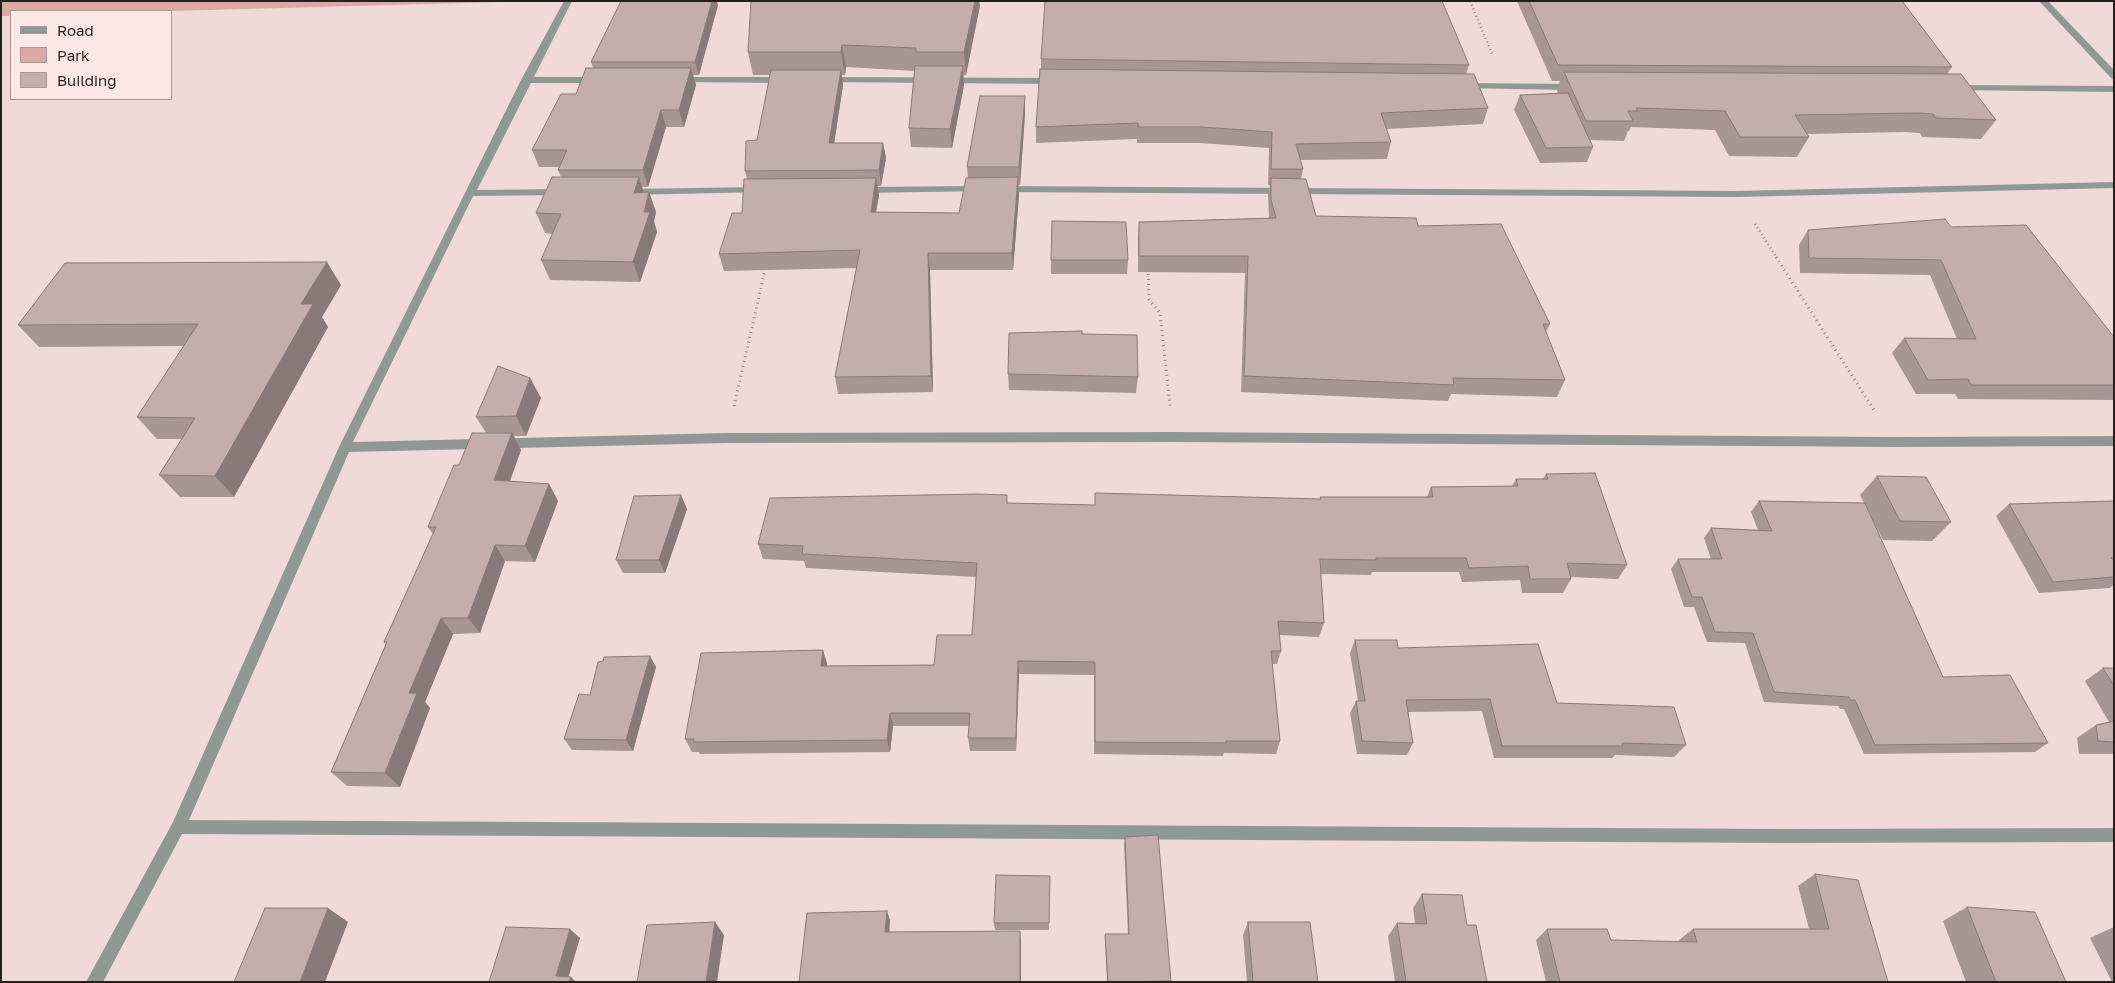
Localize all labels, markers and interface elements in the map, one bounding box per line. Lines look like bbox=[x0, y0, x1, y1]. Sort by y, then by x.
legend bbox=[10, 10, 172, 100]
text: Road bbox=[57, 21, 94, 39]
text: Park bbox=[57, 46, 89, 64]
text: Building bbox=[57, 71, 117, 89]

